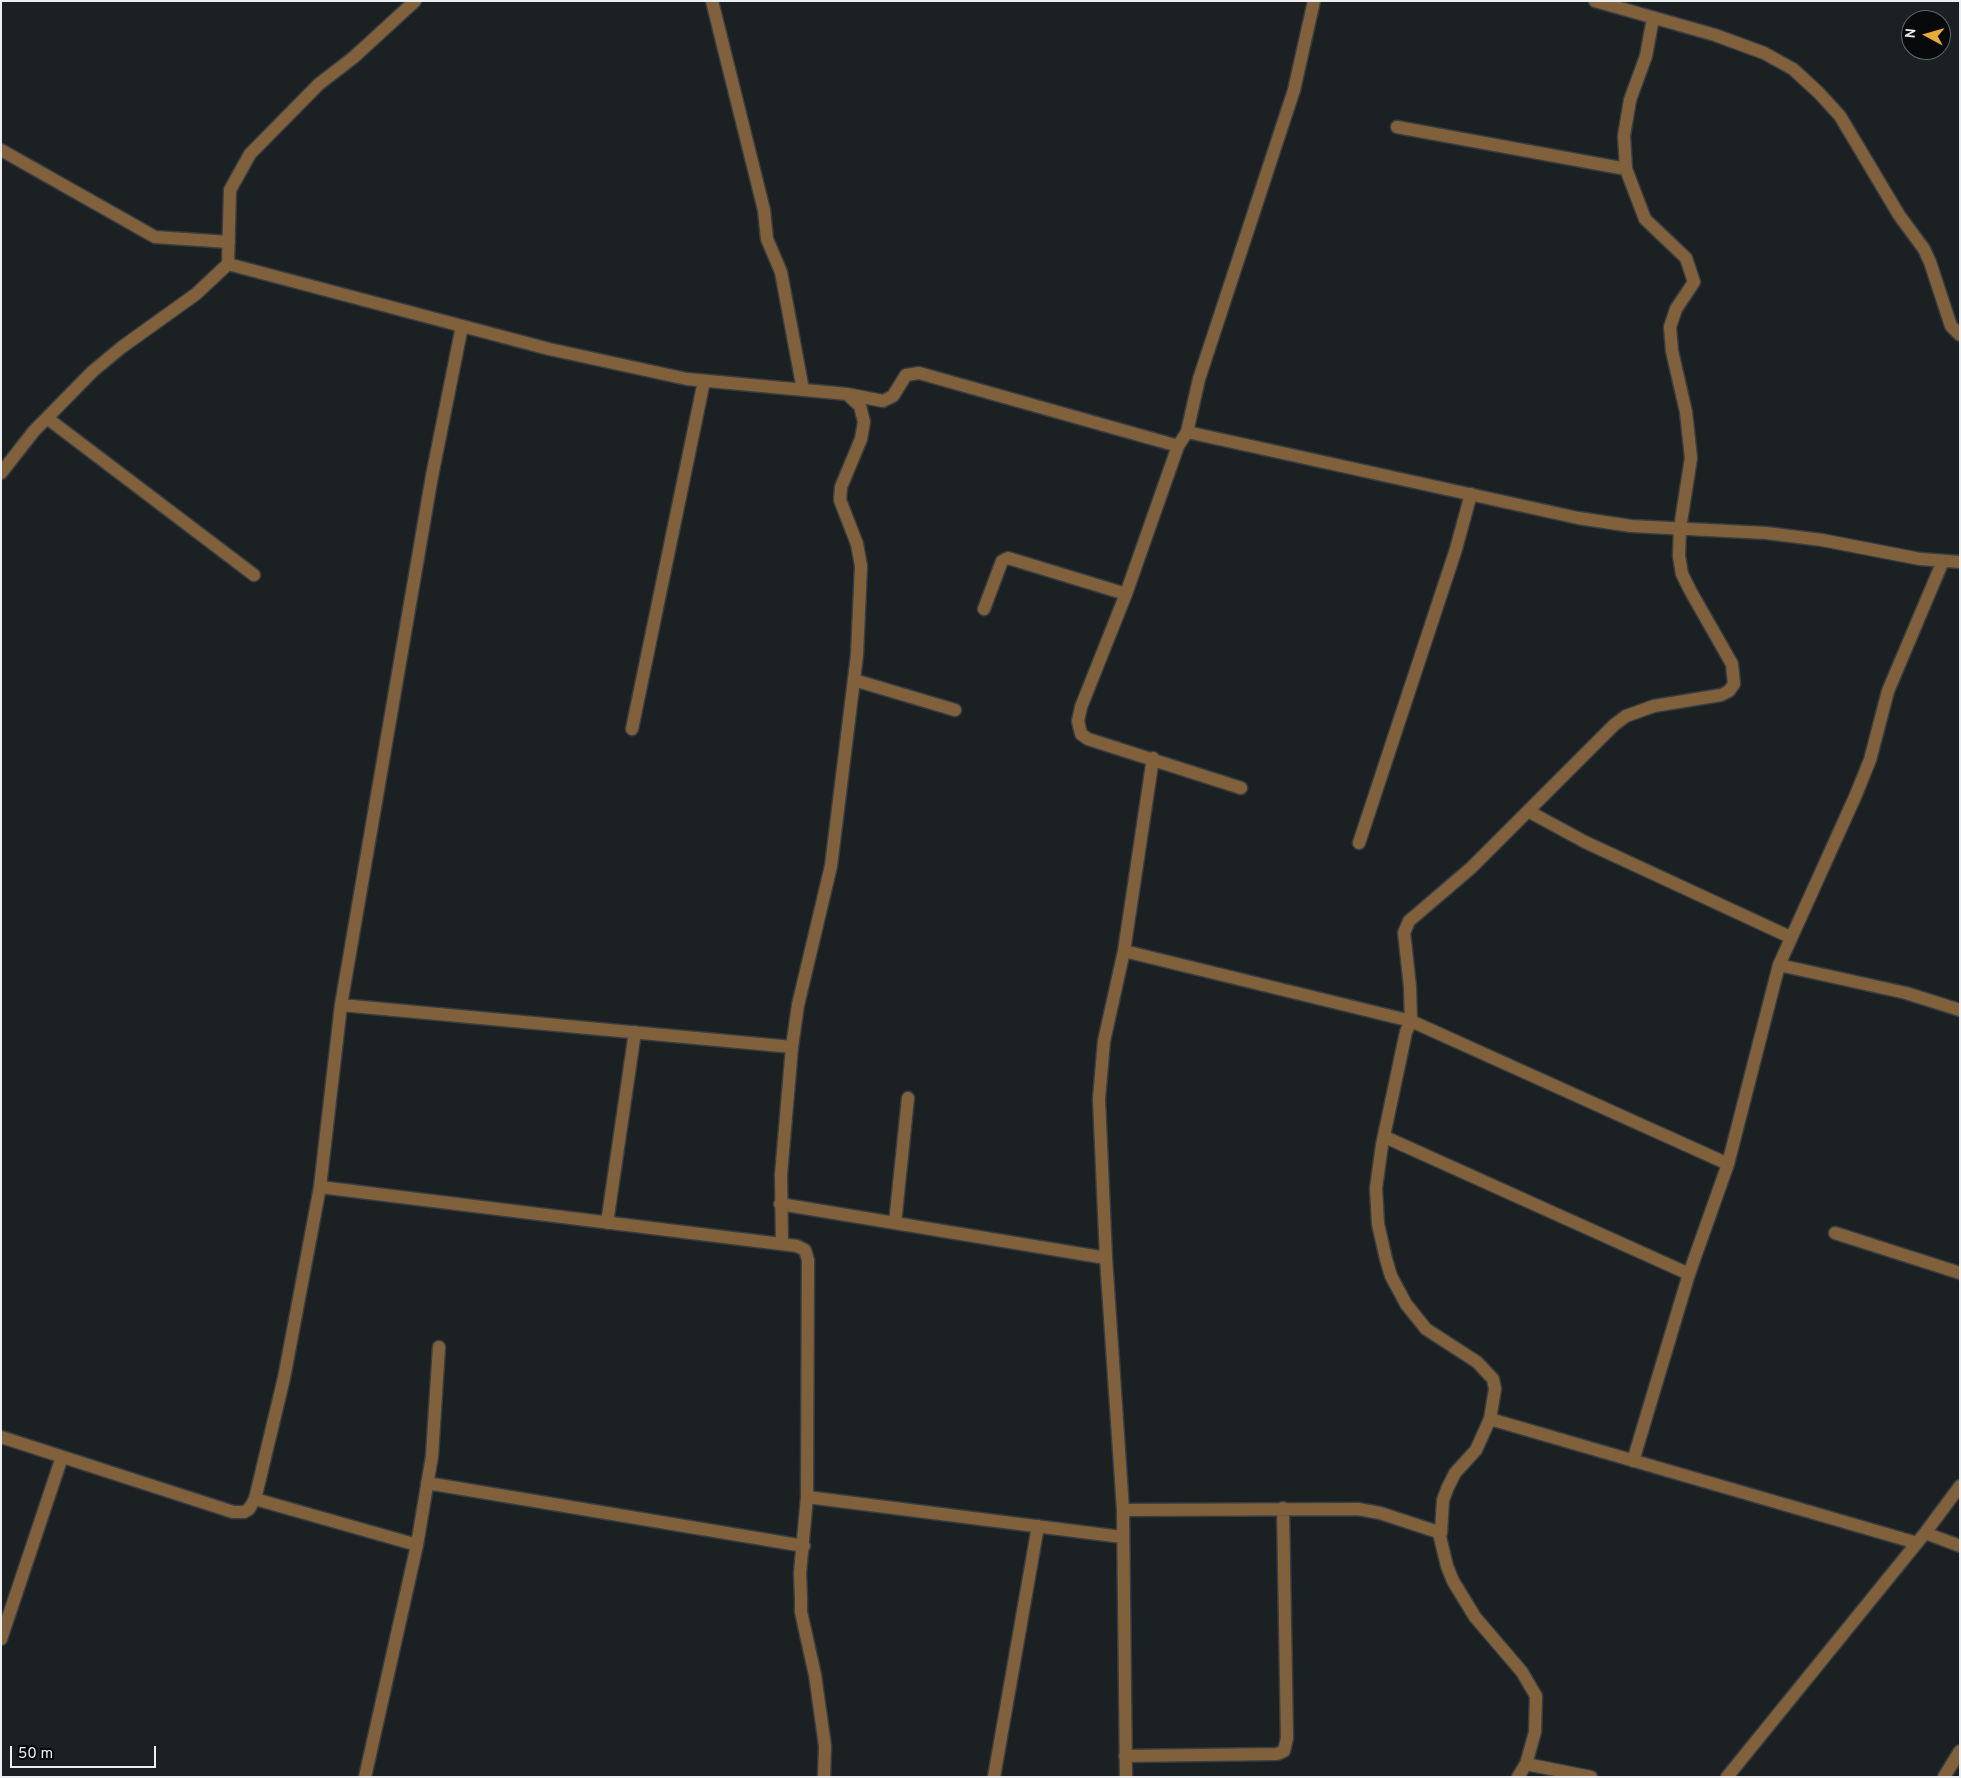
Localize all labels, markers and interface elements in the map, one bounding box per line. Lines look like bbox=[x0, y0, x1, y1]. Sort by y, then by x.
north arrow bbox=[1901, 10, 1951, 60]
text: N bbox=[1903, 28, 1921, 39]
scale bar bbox=[12, 1736, 159, 1768]
text: 50 m bbox=[18, 1745, 53, 1764]

